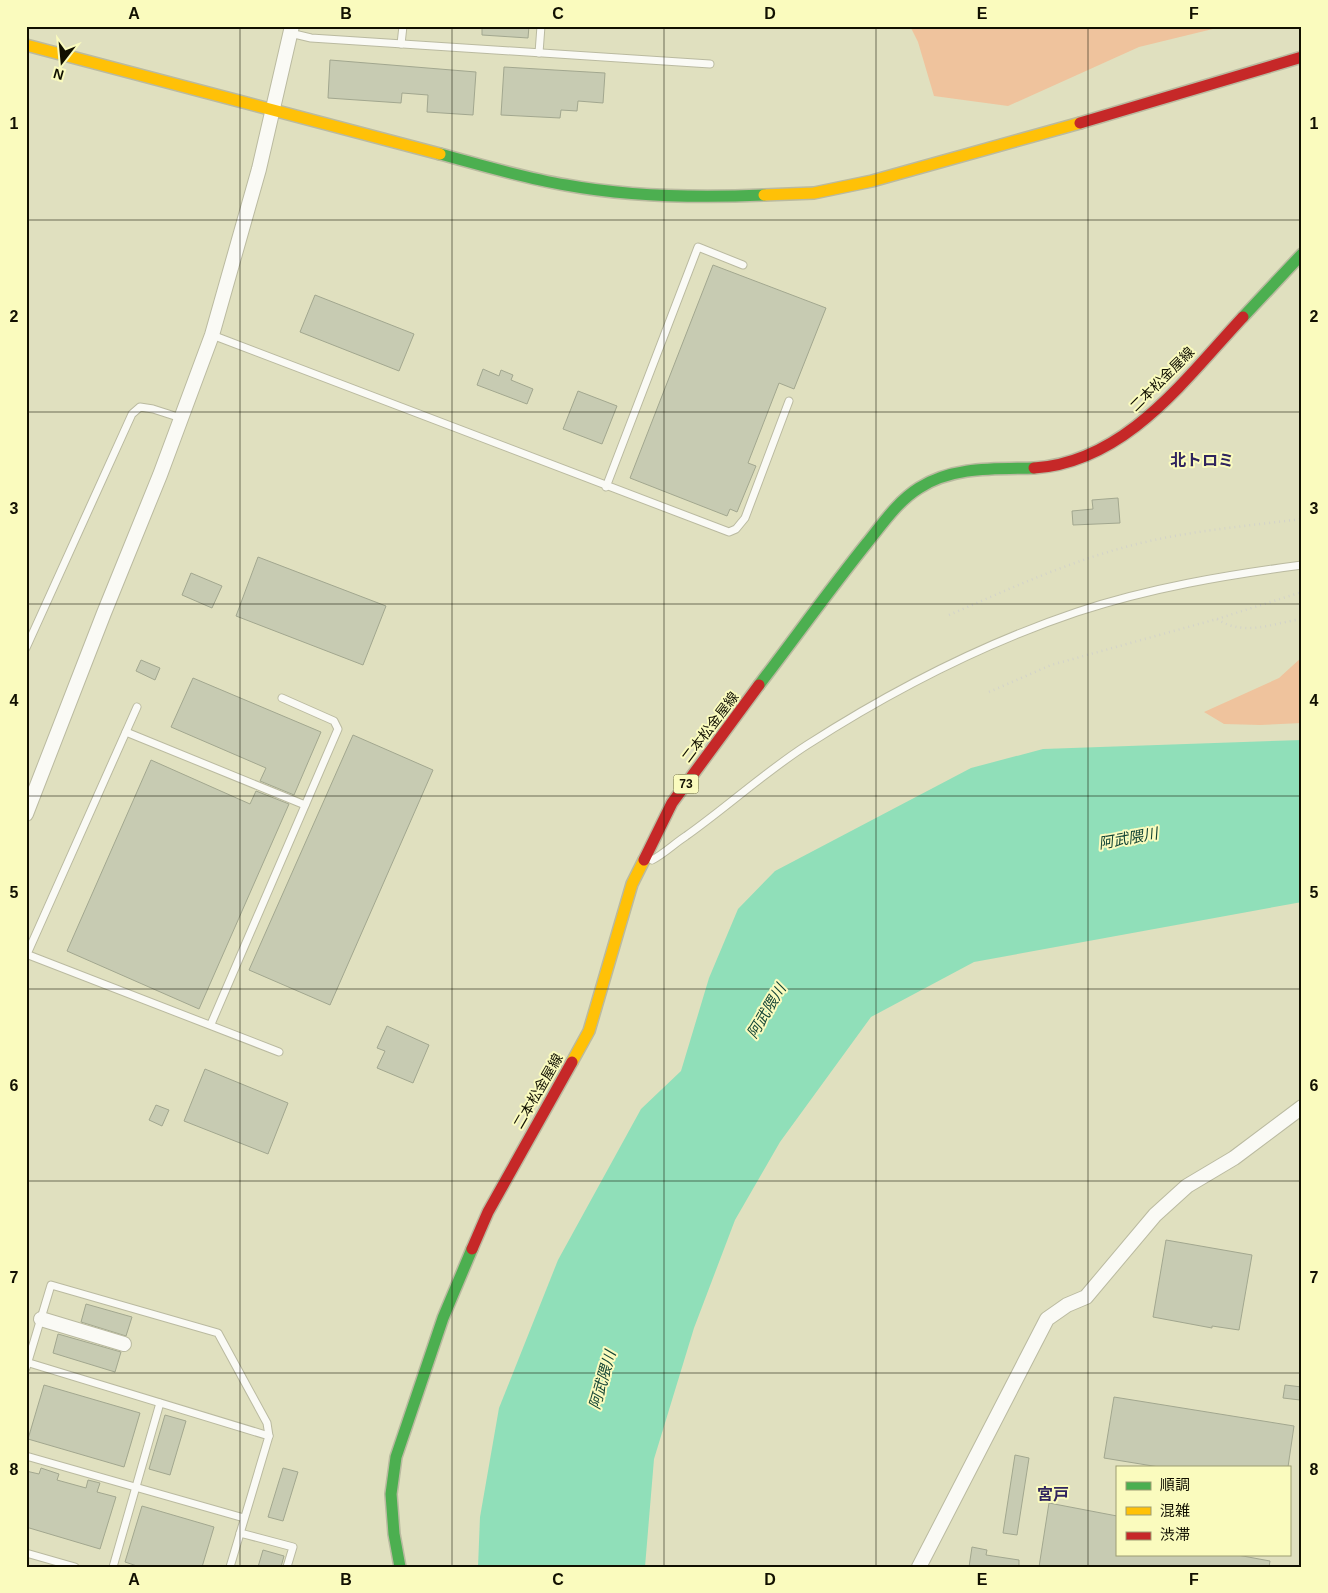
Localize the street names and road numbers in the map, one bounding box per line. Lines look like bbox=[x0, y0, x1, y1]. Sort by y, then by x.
street label: 二本松金屋線 bbox=[1127, 344, 1197, 414]
street label: 二本松金屋線 bbox=[678, 689, 742, 765]
road number: 73 bbox=[674, 774, 698, 794]
street label: 二本松金屋線 bbox=[510, 1051, 566, 1131]

